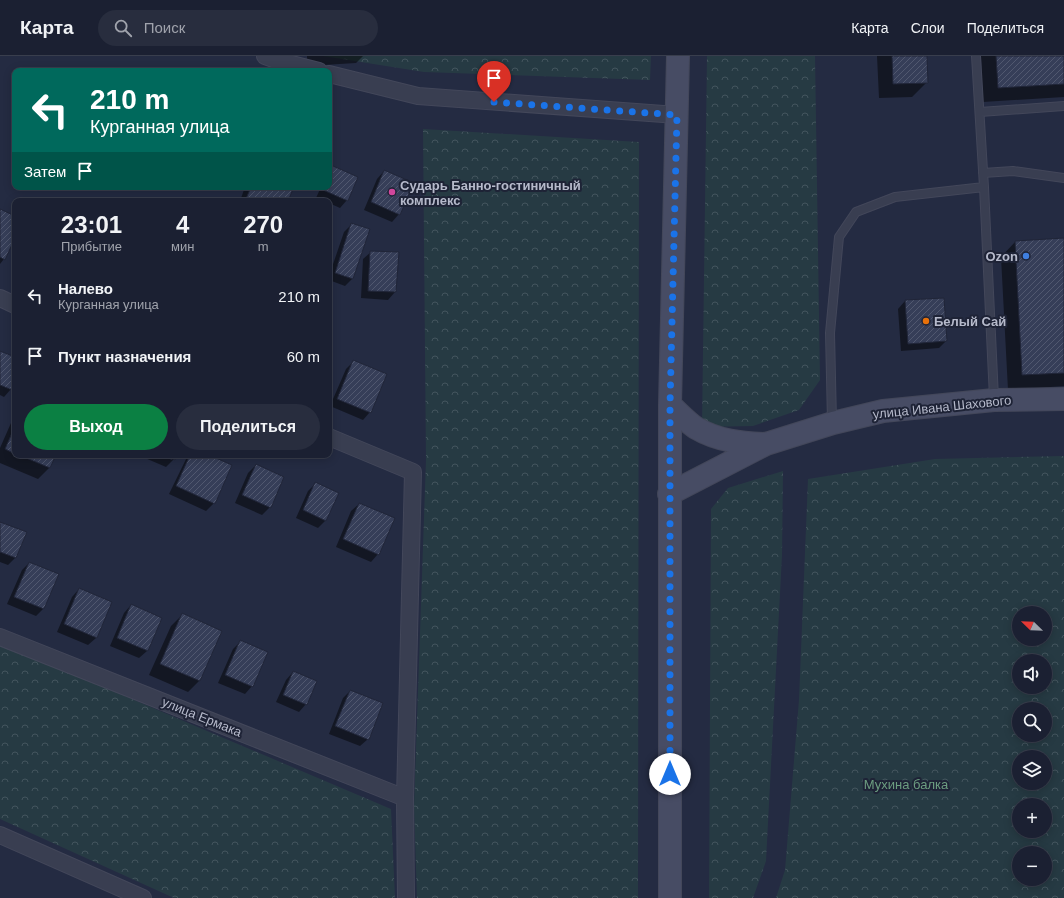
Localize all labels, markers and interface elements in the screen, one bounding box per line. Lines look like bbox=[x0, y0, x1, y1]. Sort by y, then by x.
search box bbox=[98, 10, 378, 46]
text: Карта bbox=[20, 17, 74, 38]
icon: search bbox=[112, 17, 134, 39]
text: Поиск bbox=[144, 19, 185, 36]
text: Карта bbox=[851, 20, 889, 36]
text: Слои bbox=[911, 20, 945, 36]
text: Поделиться bbox=[967, 20, 1044, 36]
pin bbox=[477, 61, 511, 102]
icon: arrive bbox=[483, 67, 505, 89]
icon: left bbox=[24, 84, 76, 136]
text: 210 m bbox=[90, 84, 169, 115]
text: Курганная улица bbox=[90, 117, 230, 137]
icon: arrive bbox=[74, 160, 96, 182]
text: Затем bbox=[24, 163, 66, 180]
place label: Сударь Банно-гостиничный комплекс bbox=[400, 178, 581, 208]
marker: Сударь Банно-гостиничный комплекс bbox=[387, 187, 397, 197]
text: 23:01 bbox=[61, 211, 122, 238]
text: 4 bbox=[176, 211, 189, 238]
text: 270 bbox=[243, 211, 283, 238]
text: Прибытие bbox=[61, 239, 122, 254]
text: мин bbox=[171, 239, 194, 254]
text: m bbox=[258, 239, 269, 254]
place label: Ozon bbox=[986, 249, 1018, 264]
marker: Ozon bbox=[1021, 251, 1031, 261]
text: Налево bbox=[58, 280, 113, 297]
icon: left bbox=[24, 285, 46, 307]
text: 210 m bbox=[278, 288, 320, 305]
text: Курганная улица bbox=[58, 297, 159, 312]
place label: Белый Сай bbox=[934, 314, 1006, 329]
marker: Белый Сай bbox=[921, 316, 931, 326]
icon: arrive bbox=[24, 345, 46, 367]
text: Пункт назначения bbox=[58, 348, 191, 365]
text: 60 m bbox=[287, 348, 320, 365]
street label: улица Ивана Шахового bbox=[872, 392, 1012, 422]
button: Выход bbox=[24, 404, 168, 450]
button: Поделиться bbox=[176, 404, 320, 450]
north arrow bbox=[1012, 606, 1052, 646]
map controls bbox=[1012, 606, 1052, 886]
button: sound bbox=[1012, 654, 1052, 694]
street label: улица Ермака bbox=[160, 694, 245, 740]
button: search bbox=[1012, 702, 1052, 742]
button: layers bbox=[1012, 750, 1052, 790]
position arrow bbox=[649, 753, 691, 795]
park label: Мухина балка bbox=[864, 777, 949, 792]
button: + bbox=[1012, 798, 1052, 838]
button: − bbox=[1012, 846, 1052, 886]

